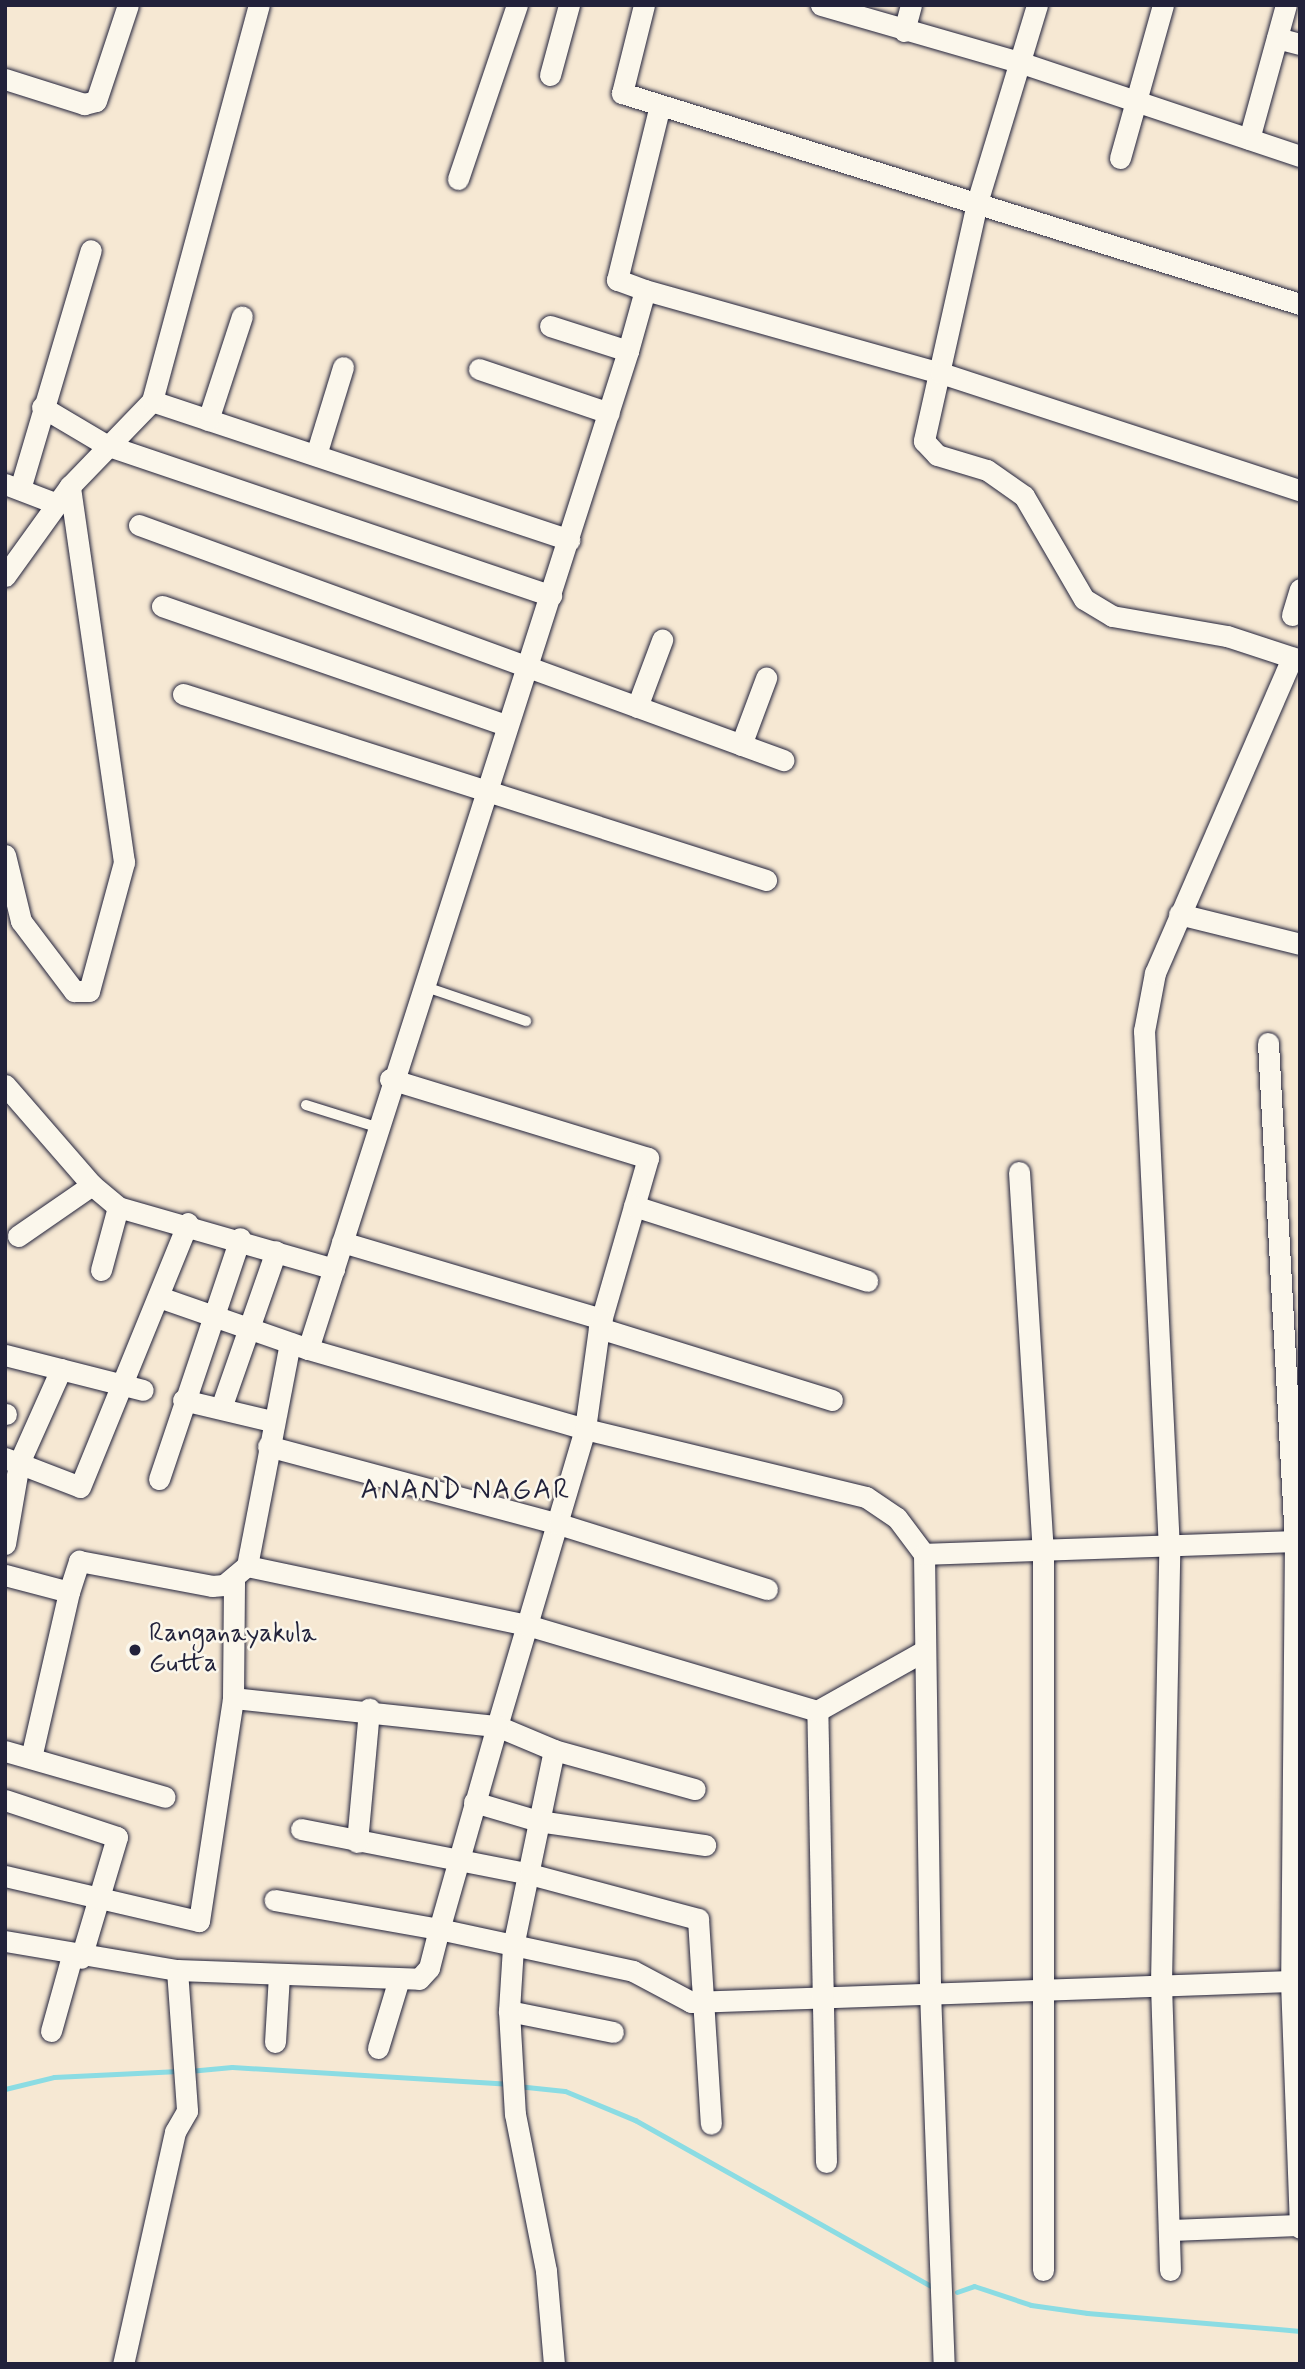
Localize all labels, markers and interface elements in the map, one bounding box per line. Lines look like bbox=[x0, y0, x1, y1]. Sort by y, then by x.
district label: ANAND NAGAR bbox=[360, 1474, 572, 1508]
place label: Ranganayakula Gutta bbox=[149, 1619, 317, 1680]
marker: Ranganayakula Gutta bbox=[127, 1642, 143, 1658]

